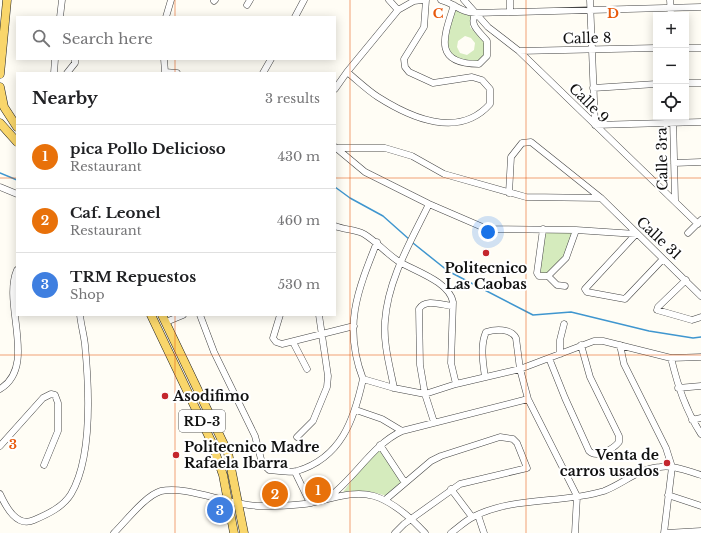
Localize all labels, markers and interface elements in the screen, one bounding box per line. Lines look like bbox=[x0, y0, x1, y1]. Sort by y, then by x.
text: C bbox=[433, 5, 444, 22]
text: D bbox=[607, 5, 619, 22]
map controls bbox=[653, 12, 689, 120]
button: + bbox=[653, 12, 689, 48]
search box bbox=[16, 16, 336, 60]
icon: search bbox=[30, 27, 52, 49]
text: Search here bbox=[62, 29, 153, 48]
street label: Calle 8 bbox=[563, 29, 611, 47]
button: − bbox=[653, 48, 689, 84]
street label: Calle 9 bbox=[565, 79, 613, 127]
button: locate bbox=[653, 84, 689, 120]
text: Nearby bbox=[32, 88, 98, 109]
text: 3 results bbox=[265, 90, 320, 107]
street label: Calle 3ra bbox=[652, 127, 672, 191]
text: pica Pollo Delicioso bbox=[70, 139, 226, 158]
text: 1 bbox=[42, 148, 48, 165]
text: 430 m bbox=[277, 148, 320, 165]
text: Restaurant bbox=[70, 158, 142, 175]
text: Caf. Leonel bbox=[70, 203, 161, 222]
text: 2 bbox=[41, 212, 49, 229]
text: 460 m bbox=[277, 212, 320, 229]
street label: Calle 31 bbox=[633, 213, 685, 263]
text: Restaurant bbox=[70, 222, 142, 239]
your location bbox=[478, 222, 498, 242]
marker: Politecnico Las Caobas bbox=[481, 248, 491, 258]
place label: Politecnico Las Caobas bbox=[445, 259, 527, 293]
text: TRM Repuestos bbox=[70, 267, 196, 286]
text: 3 bbox=[41, 276, 49, 293]
text: 530 m bbox=[278, 276, 320, 293]
text: Shop bbox=[70, 286, 105, 303]
place label: Asodifimo bbox=[172, 387, 249, 405]
marker: Asodifimo bbox=[160, 391, 170, 401]
road number: RD-3 bbox=[179, 410, 225, 432]
text: 3 bbox=[9, 436, 17, 453]
place label: Politecnico Madre Rafaela Ibarra bbox=[184, 438, 319, 472]
place label: Venta de carros usados bbox=[560, 446, 659, 480]
marker: Politecnico Madre Rafaela Ibarra bbox=[171, 450, 181, 460]
marker: Venta de carros usados bbox=[662, 458, 672, 468]
pin: 1 bbox=[305, 475, 331, 505]
pin: 2 bbox=[262, 479, 288, 509]
pin: 3 bbox=[207, 495, 233, 525]

